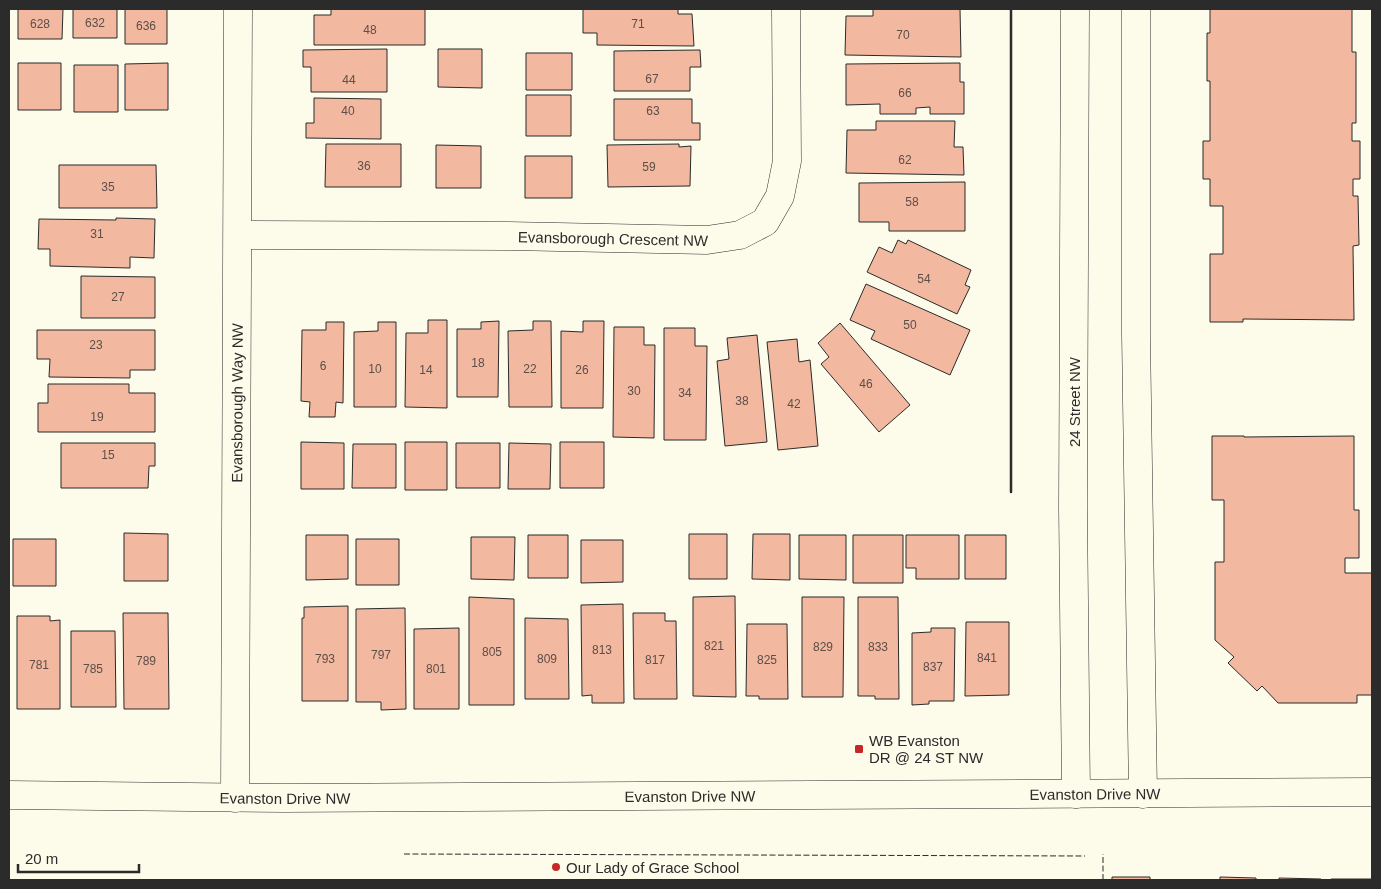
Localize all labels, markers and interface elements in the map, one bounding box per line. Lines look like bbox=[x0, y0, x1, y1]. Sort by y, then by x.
house number: 632 bbox=[85, 16, 105, 30]
house number: 628 bbox=[30, 17, 50, 31]
house number: 71 bbox=[631, 17, 645, 31]
house number: 636 bbox=[136, 19, 156, 33]
house number: 48 bbox=[363, 23, 377, 37]
house number: 70 bbox=[896, 28, 910, 42]
house number: 67 bbox=[645, 72, 659, 86]
house number: 44 bbox=[342, 73, 356, 87]
house number: 66 bbox=[898, 86, 912, 100]
house number: 40 bbox=[341, 104, 355, 118]
house number: 63 bbox=[646, 104, 660, 118]
house number: 62 bbox=[898, 153, 912, 167]
house number: 36 bbox=[357, 159, 371, 173]
house number: 59 bbox=[642, 160, 656, 174]
house number: 35 bbox=[101, 180, 115, 194]
house number: 58 bbox=[905, 195, 919, 209]
house number: 31 bbox=[90, 227, 104, 241]
street label: Evansborough Crescent NW bbox=[518, 228, 709, 249]
house number: 54 bbox=[917, 272, 931, 286]
house number: 27 bbox=[111, 290, 125, 304]
house number: 50 bbox=[903, 318, 917, 332]
street label: Evansborough Way NW bbox=[228, 322, 245, 483]
house number: 23 bbox=[89, 338, 103, 352]
house number: 18 bbox=[471, 356, 485, 370]
street label: 24 Street NW bbox=[1066, 356, 1083, 447]
house number: 6 bbox=[320, 359, 327, 373]
house number: 10 bbox=[368, 362, 382, 376]
house number: 22 bbox=[523, 362, 537, 376]
house number: 14 bbox=[419, 363, 433, 377]
house number: 26 bbox=[575, 363, 589, 377]
house number: 46 bbox=[859, 377, 873, 391]
house number: 30 bbox=[627, 384, 641, 398]
house number: 34 bbox=[678, 386, 692, 400]
house number: 38 bbox=[735, 394, 749, 408]
house number: 42 bbox=[787, 397, 801, 411]
house number: 19 bbox=[90, 410, 104, 424]
house number: 15 bbox=[101, 448, 115, 462]
house number: 821 bbox=[704, 639, 724, 653]
house number: 829 bbox=[813, 640, 833, 654]
house number: 833 bbox=[868, 640, 888, 654]
house number: 813 bbox=[592, 643, 612, 657]
house number: 805 bbox=[482, 645, 502, 659]
house number: 797 bbox=[371, 648, 391, 662]
house number: 841 bbox=[977, 651, 997, 665]
house number: 793 bbox=[315, 652, 335, 666]
house number: 809 bbox=[537, 652, 557, 666]
house number: 817 bbox=[645, 653, 665, 667]
house number: 825 bbox=[757, 653, 777, 667]
house number: 789 bbox=[136, 654, 156, 668]
house number: 781 bbox=[29, 658, 49, 672]
house number: 837 bbox=[923, 660, 943, 674]
house number: 785 bbox=[83, 662, 103, 676]
house number: 801 bbox=[426, 662, 446, 676]
place label: WB Evanston DR @ 24 ST NW bbox=[869, 732, 984, 766]
marker: WB Evanston DR @ 24 ST NW bbox=[853, 743, 865, 755]
street label: Evanston Drive NW bbox=[1029, 785, 1161, 802]
street label: Evanston Drive NW bbox=[624, 787, 756, 805]
street label: Evanston Drive NW bbox=[219, 789, 351, 807]
scale bar bbox=[18, 842, 139, 874]
text: 20 m bbox=[25, 850, 58, 867]
place label: Our Lady of Grace School bbox=[566, 859, 739, 876]
marker: Our Lady of Grace School bbox=[550, 861, 562, 873]

